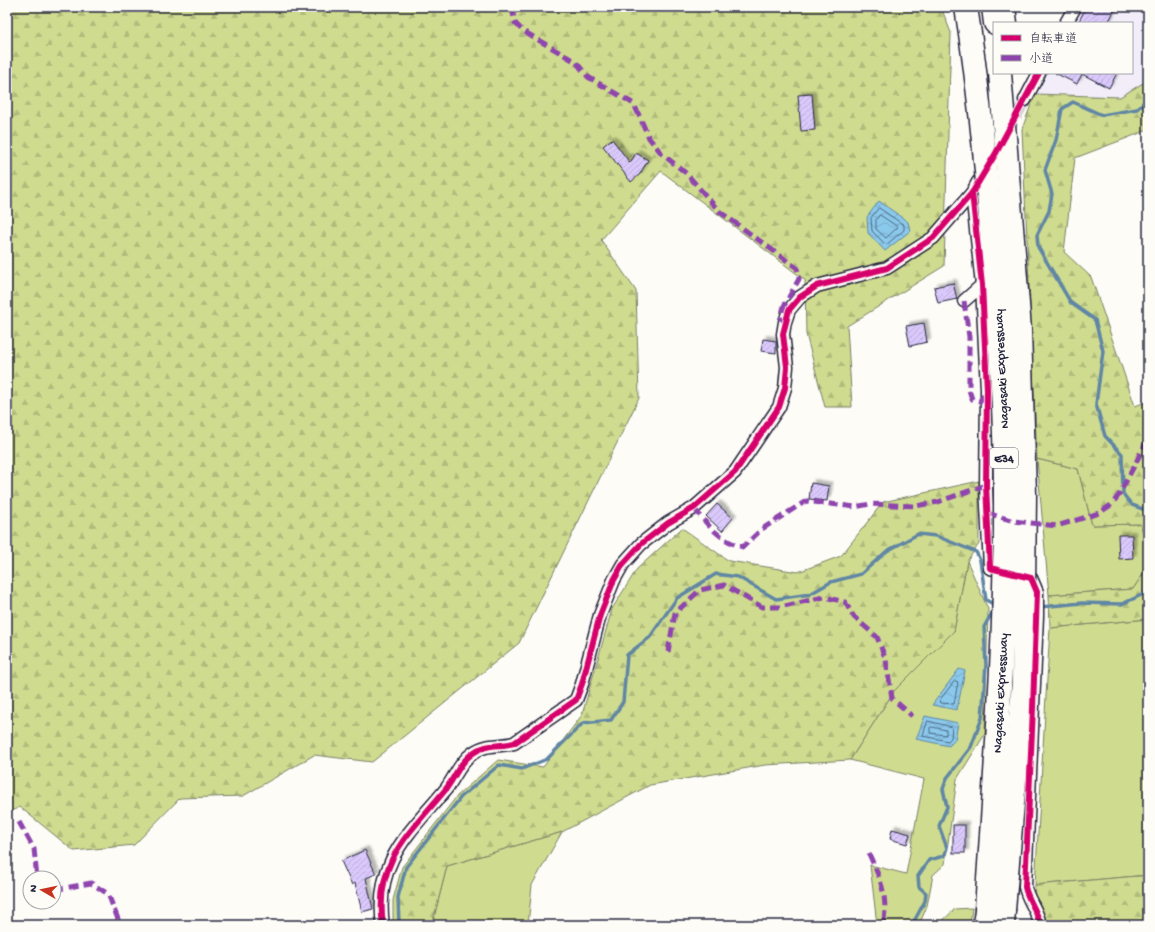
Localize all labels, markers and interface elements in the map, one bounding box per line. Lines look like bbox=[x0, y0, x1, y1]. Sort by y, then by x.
legend bbox=[993, 22, 1133, 74]
text: 自転車道 bbox=[1029, 32, 1077, 47]
text: 小道 bbox=[1029, 52, 1053, 67]
street label: Nagasaki Expressway bbox=[992, 308, 1013, 429]
road number: E34 bbox=[990, 448, 1018, 468]
street label: Nagasaki Expressway bbox=[991, 632, 1012, 753]
north arrow bbox=[22, 870, 62, 910]
text: N bbox=[28, 884, 41, 893]

